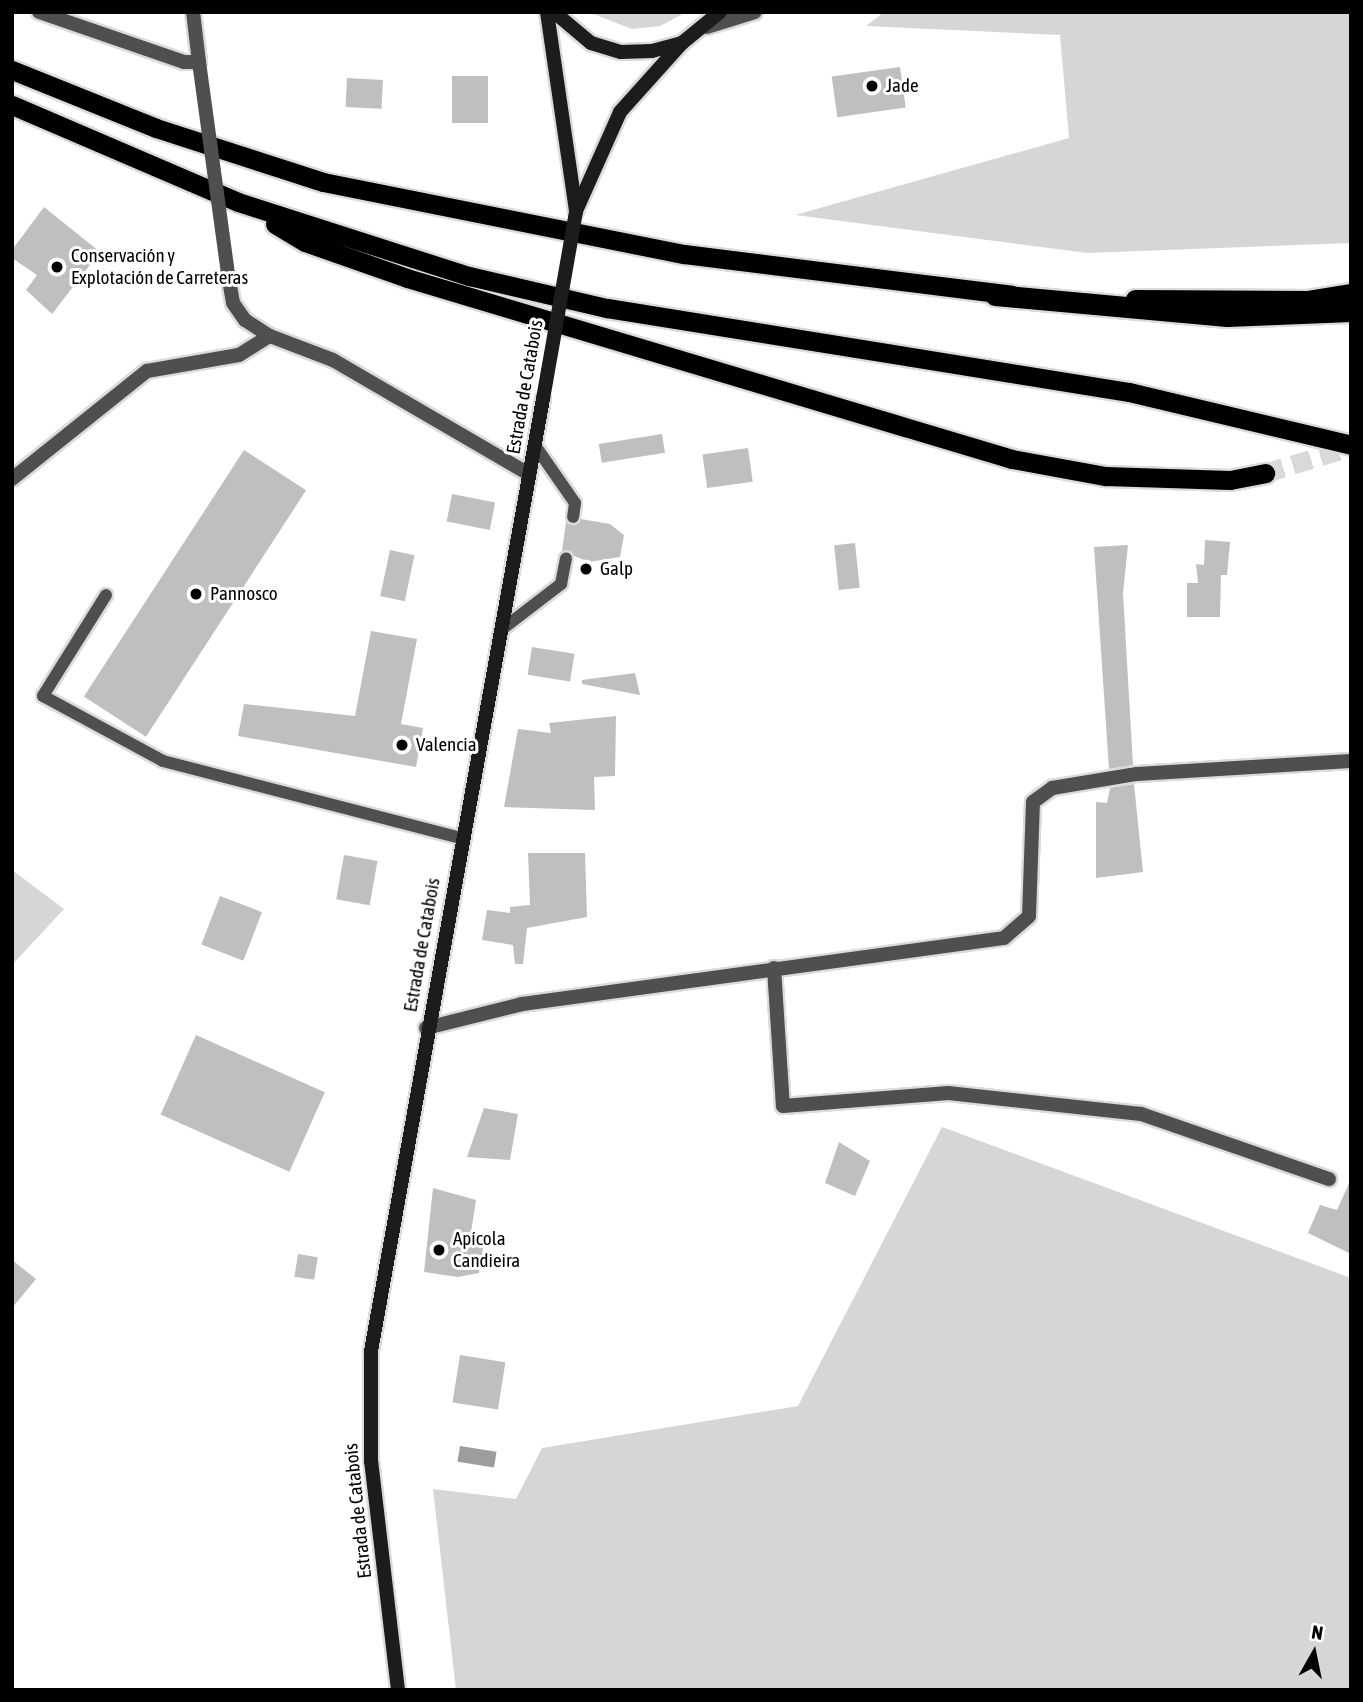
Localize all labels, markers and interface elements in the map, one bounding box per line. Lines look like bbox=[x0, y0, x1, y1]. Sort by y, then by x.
place label: Jade bbox=[886, 75, 919, 97]
marker: Jade bbox=[864, 78, 880, 94]
place label: Conservación y Explotación de Carreteras bbox=[71, 245, 248, 289]
marker: Conservación y Explotación de Carreteras bbox=[49, 259, 65, 275]
street label: Estrada de Catabois bbox=[502, 318, 548, 456]
place label: Galp bbox=[600, 558, 633, 580]
marker: Galp bbox=[578, 561, 594, 577]
place label: Pannosco bbox=[210, 583, 278, 605]
marker: Pannosco bbox=[188, 586, 204, 602]
place label: Valencia bbox=[416, 734, 476, 756]
marker: Valencia bbox=[394, 737, 410, 753]
street label: Estrada de Catabois bbox=[399, 876, 445, 1014]
place label: Apícola Candieira bbox=[453, 1228, 520, 1272]
marker: Apícola Candieira bbox=[431, 1242, 447, 1258]
street label: Estrada de Catabois bbox=[340, 1442, 376, 1580]
north arrow bbox=[1279, 1618, 1349, 1688]
text: N bbox=[1310, 1621, 1325, 1644]

